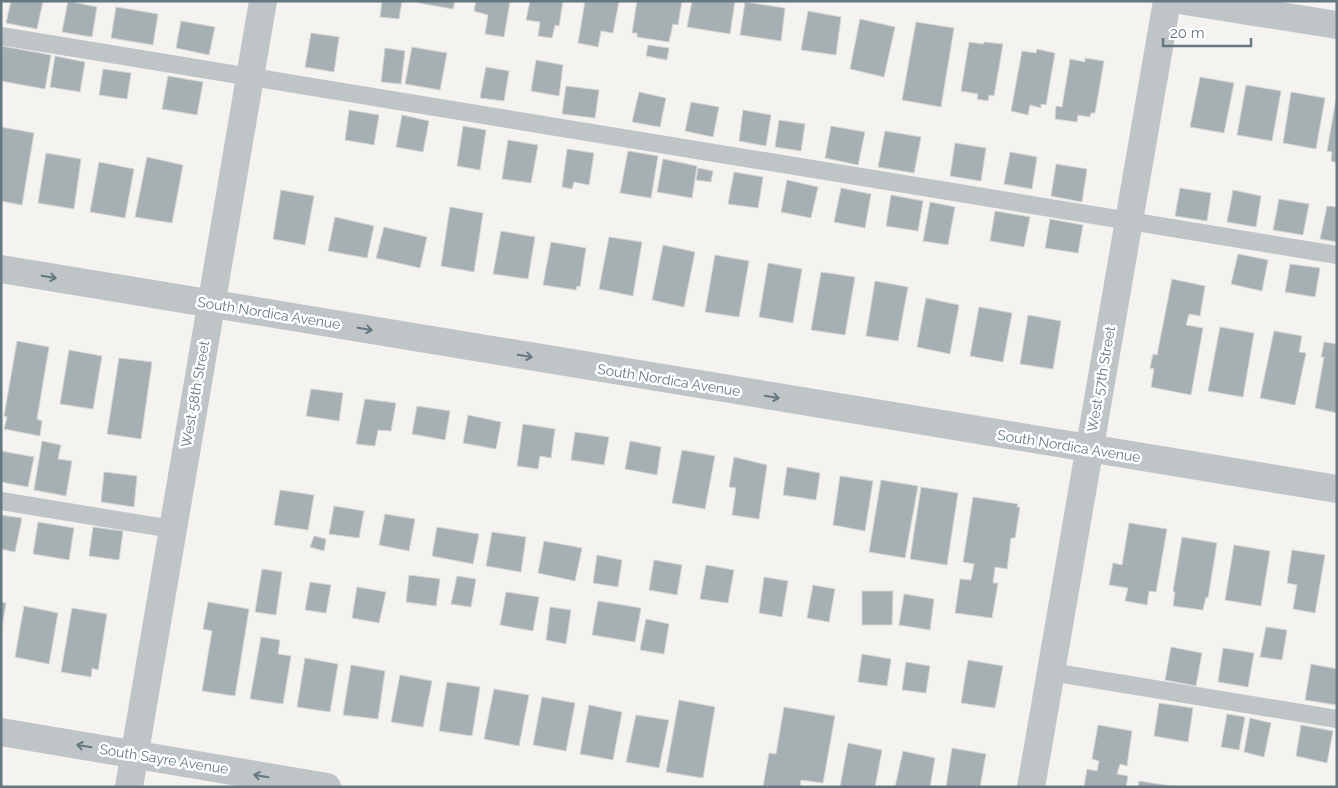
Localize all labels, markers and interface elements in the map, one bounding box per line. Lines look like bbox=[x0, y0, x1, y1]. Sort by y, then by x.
scale bar bbox=[1163, 15, 1250, 47]
text: 20 m bbox=[1170, 24, 1205, 42]
one-way arrow bbox=[41, 273, 57, 283]
street label: South Nordica Avenue bbox=[196, 294, 342, 332]
street label: West 57th Street bbox=[1084, 324, 1118, 433]
one-way arrow bbox=[357, 325, 373, 335]
street label: West 58th Street bbox=[178, 339, 212, 449]
one-way arrow bbox=[517, 351, 533, 361]
street label: South Nordica Avenue bbox=[596, 361, 742, 399]
one-way arrow bbox=[764, 392, 780, 402]
street label: South Nordica Avenue bbox=[996, 427, 1142, 465]
one-way arrow bbox=[76, 741, 92, 751]
street label: South Sayre Avenue bbox=[98, 741, 230, 777]
one-way arrow bbox=[254, 770, 270, 780]

